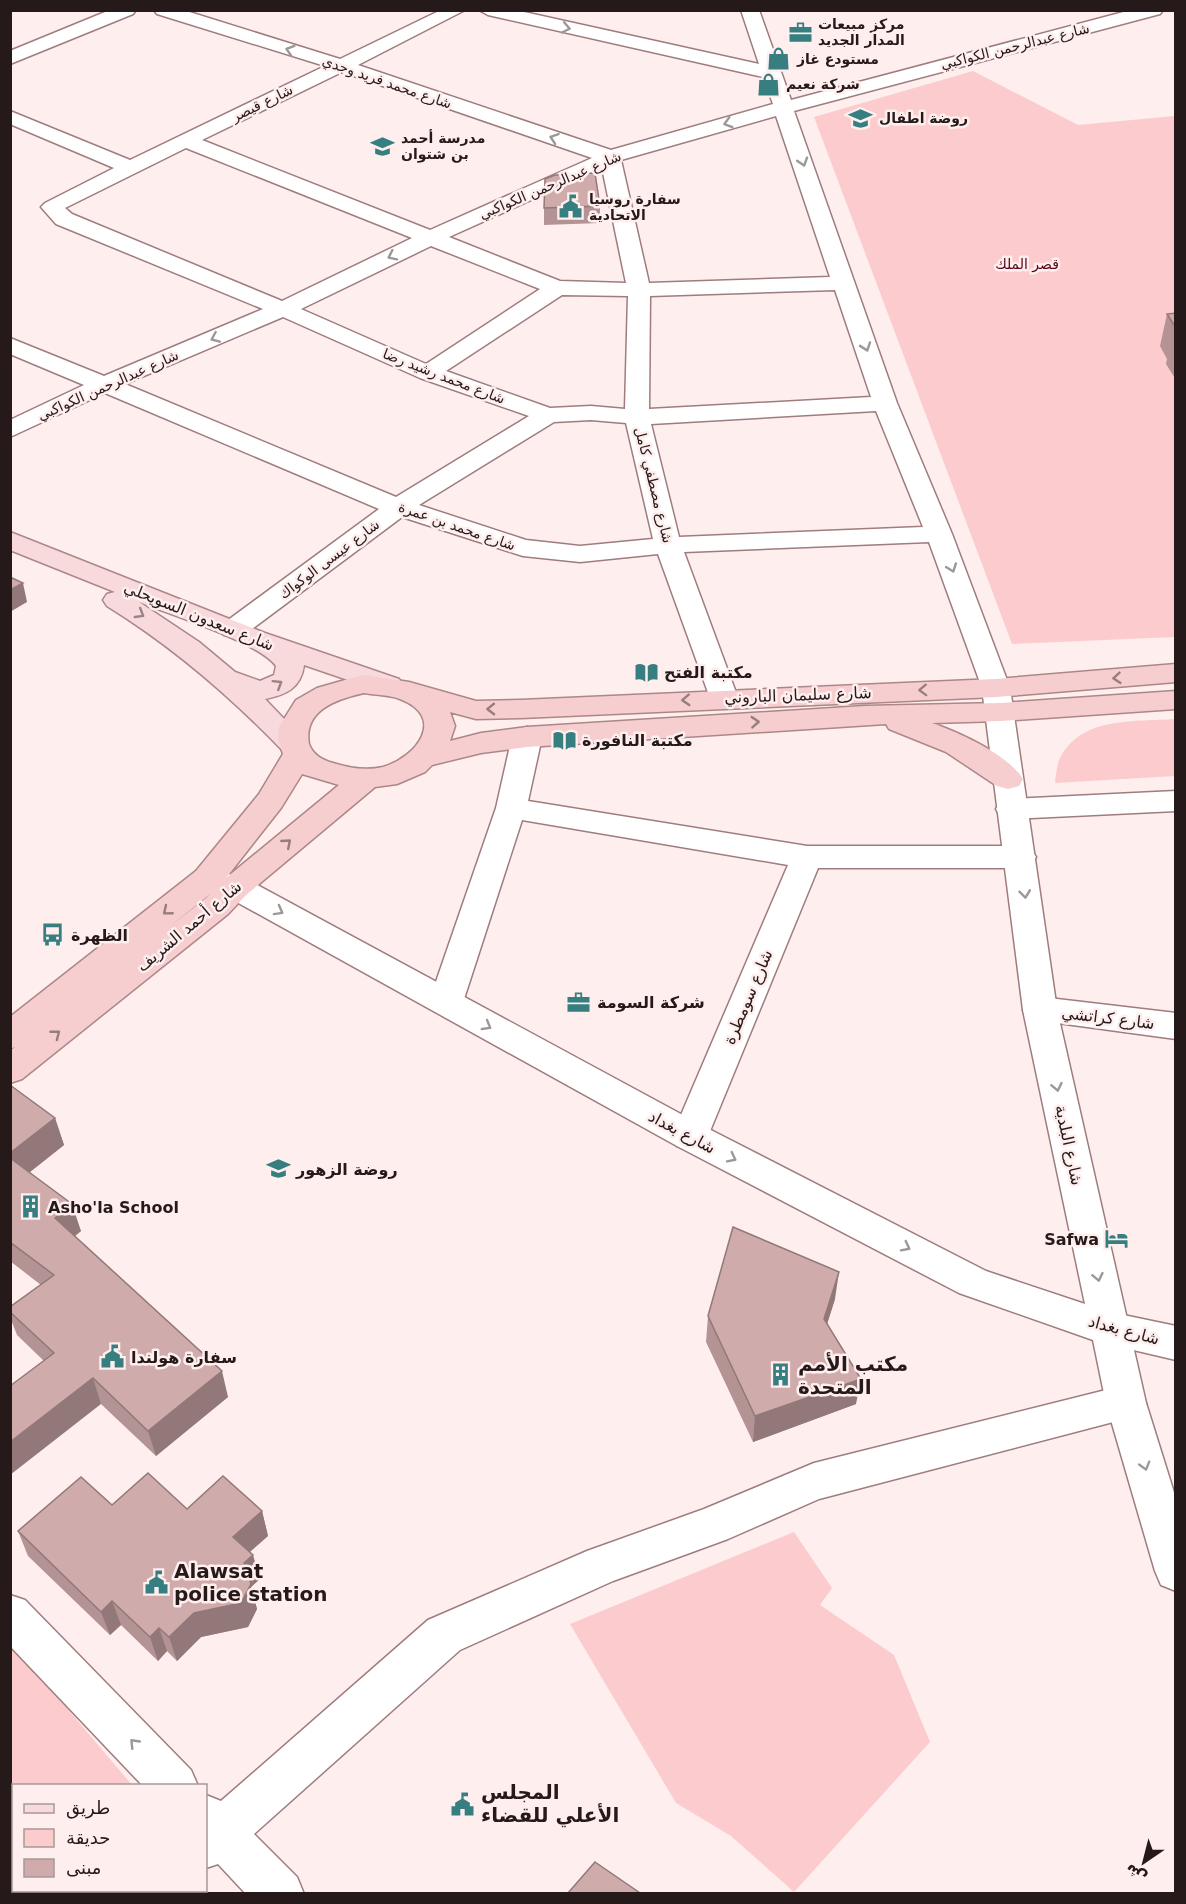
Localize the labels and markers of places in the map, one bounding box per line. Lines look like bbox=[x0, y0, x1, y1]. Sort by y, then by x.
place label: مركز مبيعات المدار الجديد bbox=[818, 16, 905, 48]
office icon: مركز مبيعات المدار الجديد bbox=[787, 19, 813, 45]
shop icon: مستودع غاز bbox=[766, 46, 792, 72]
place label: مستودع غاز bbox=[796, 51, 879, 68]
shop icon: شركة نعيم bbox=[755, 71, 781, 97]
place label: شركة نعيم bbox=[786, 76, 860, 93]
school or university icon: روضة اطفال bbox=[848, 105, 874, 131]
place label: روضة اطفال bbox=[879, 110, 968, 127]
place label: مدرسة أحمد بن شتوان bbox=[401, 129, 485, 163]
school or university icon: مدرسة أحمد بن شتوان bbox=[370, 133, 396, 159]
place label: سفارة روسيا الاتحادية bbox=[589, 191, 681, 223]
public building icon: سفارة روسيا الاتحادية bbox=[558, 194, 584, 220]
library icon: مكتبة الفتح bbox=[633, 659, 659, 685]
place label: مكتبة الفتح bbox=[664, 663, 753, 682]
library icon: مكتبة النافورة bbox=[551, 727, 577, 753]
place label: مكتبة النافورة bbox=[582, 731, 693, 750]
bus stop icon: الظهرة bbox=[40, 922, 66, 948]
place label: الظهرة bbox=[71, 926, 128, 945]
office icon: شركة السومة bbox=[566, 989, 592, 1015]
place label: شركة السومة bbox=[597, 993, 705, 1012]
school or university icon: روضة الزهور bbox=[265, 1156, 291, 1182]
place label: روضة الزهور bbox=[295, 1160, 398, 1179]
building icon: Asho'la School bbox=[17, 1194, 43, 1220]
place label: Asho'la School bbox=[48, 1198, 179, 1217]
hotel icon: Safwa bbox=[1104, 1226, 1130, 1252]
place label: Safwa bbox=[1044, 1230, 1099, 1249]
public building icon: سفارة هولندا bbox=[100, 1344, 126, 1370]
place label: سفارة هولندا bbox=[131, 1348, 237, 1367]
place label: مكتب الأمم المتحدة bbox=[798, 1351, 908, 1399]
building icon: مكتب الأمم المتحدة bbox=[767, 1362, 793, 1388]
place label: Alawsat police station bbox=[174, 1559, 328, 1606]
public building icon: Alawsat police station bbox=[143, 1570, 169, 1596]
place label: المجلس الأعلي للقضاء bbox=[481, 1780, 619, 1828]
public building icon: المجلس الأعلي للقضاء bbox=[450, 1791, 476, 1817]

